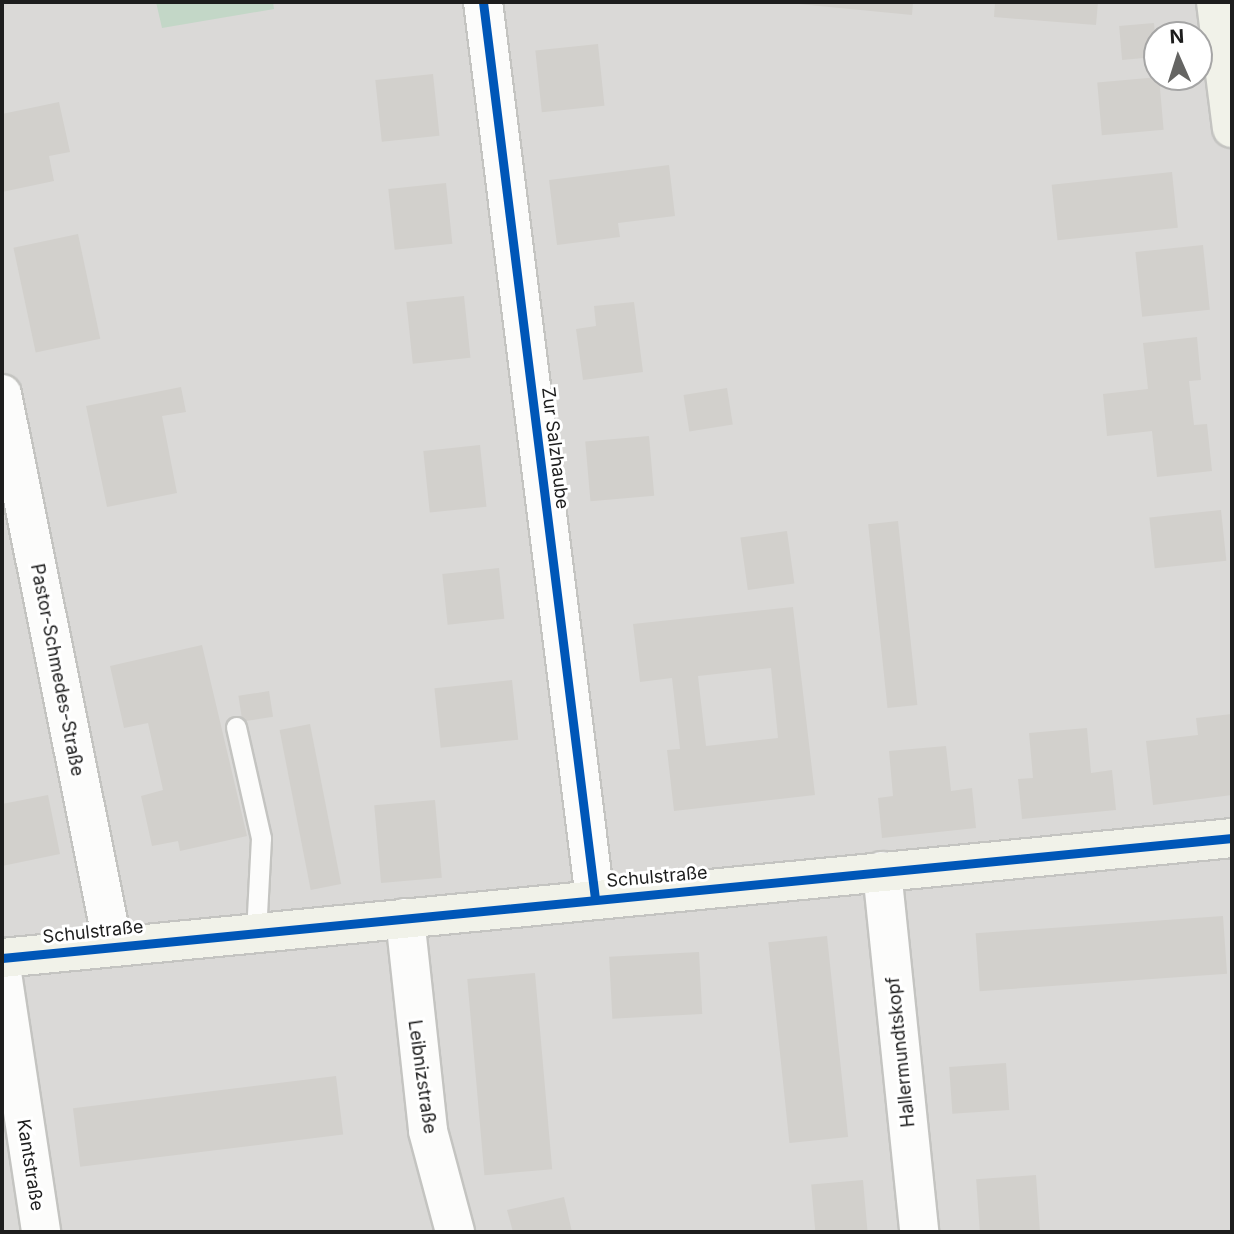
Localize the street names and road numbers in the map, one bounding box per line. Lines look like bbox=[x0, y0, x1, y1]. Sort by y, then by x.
street label: Zur Salzhaube bbox=[537, 386, 573, 510]
street label: Pastor-Schmedes-Straße bbox=[26, 562, 88, 778]
street label: Schulstraße bbox=[606, 862, 708, 892]
street label: Schulstraße bbox=[41, 916, 145, 948]
street label: Hallermundtskopf bbox=[882, 976, 920, 1128]
street label: Leibnizstraße bbox=[403, 1019, 441, 1135]
street label: Kantstraße bbox=[12, 1118, 48, 1212]

